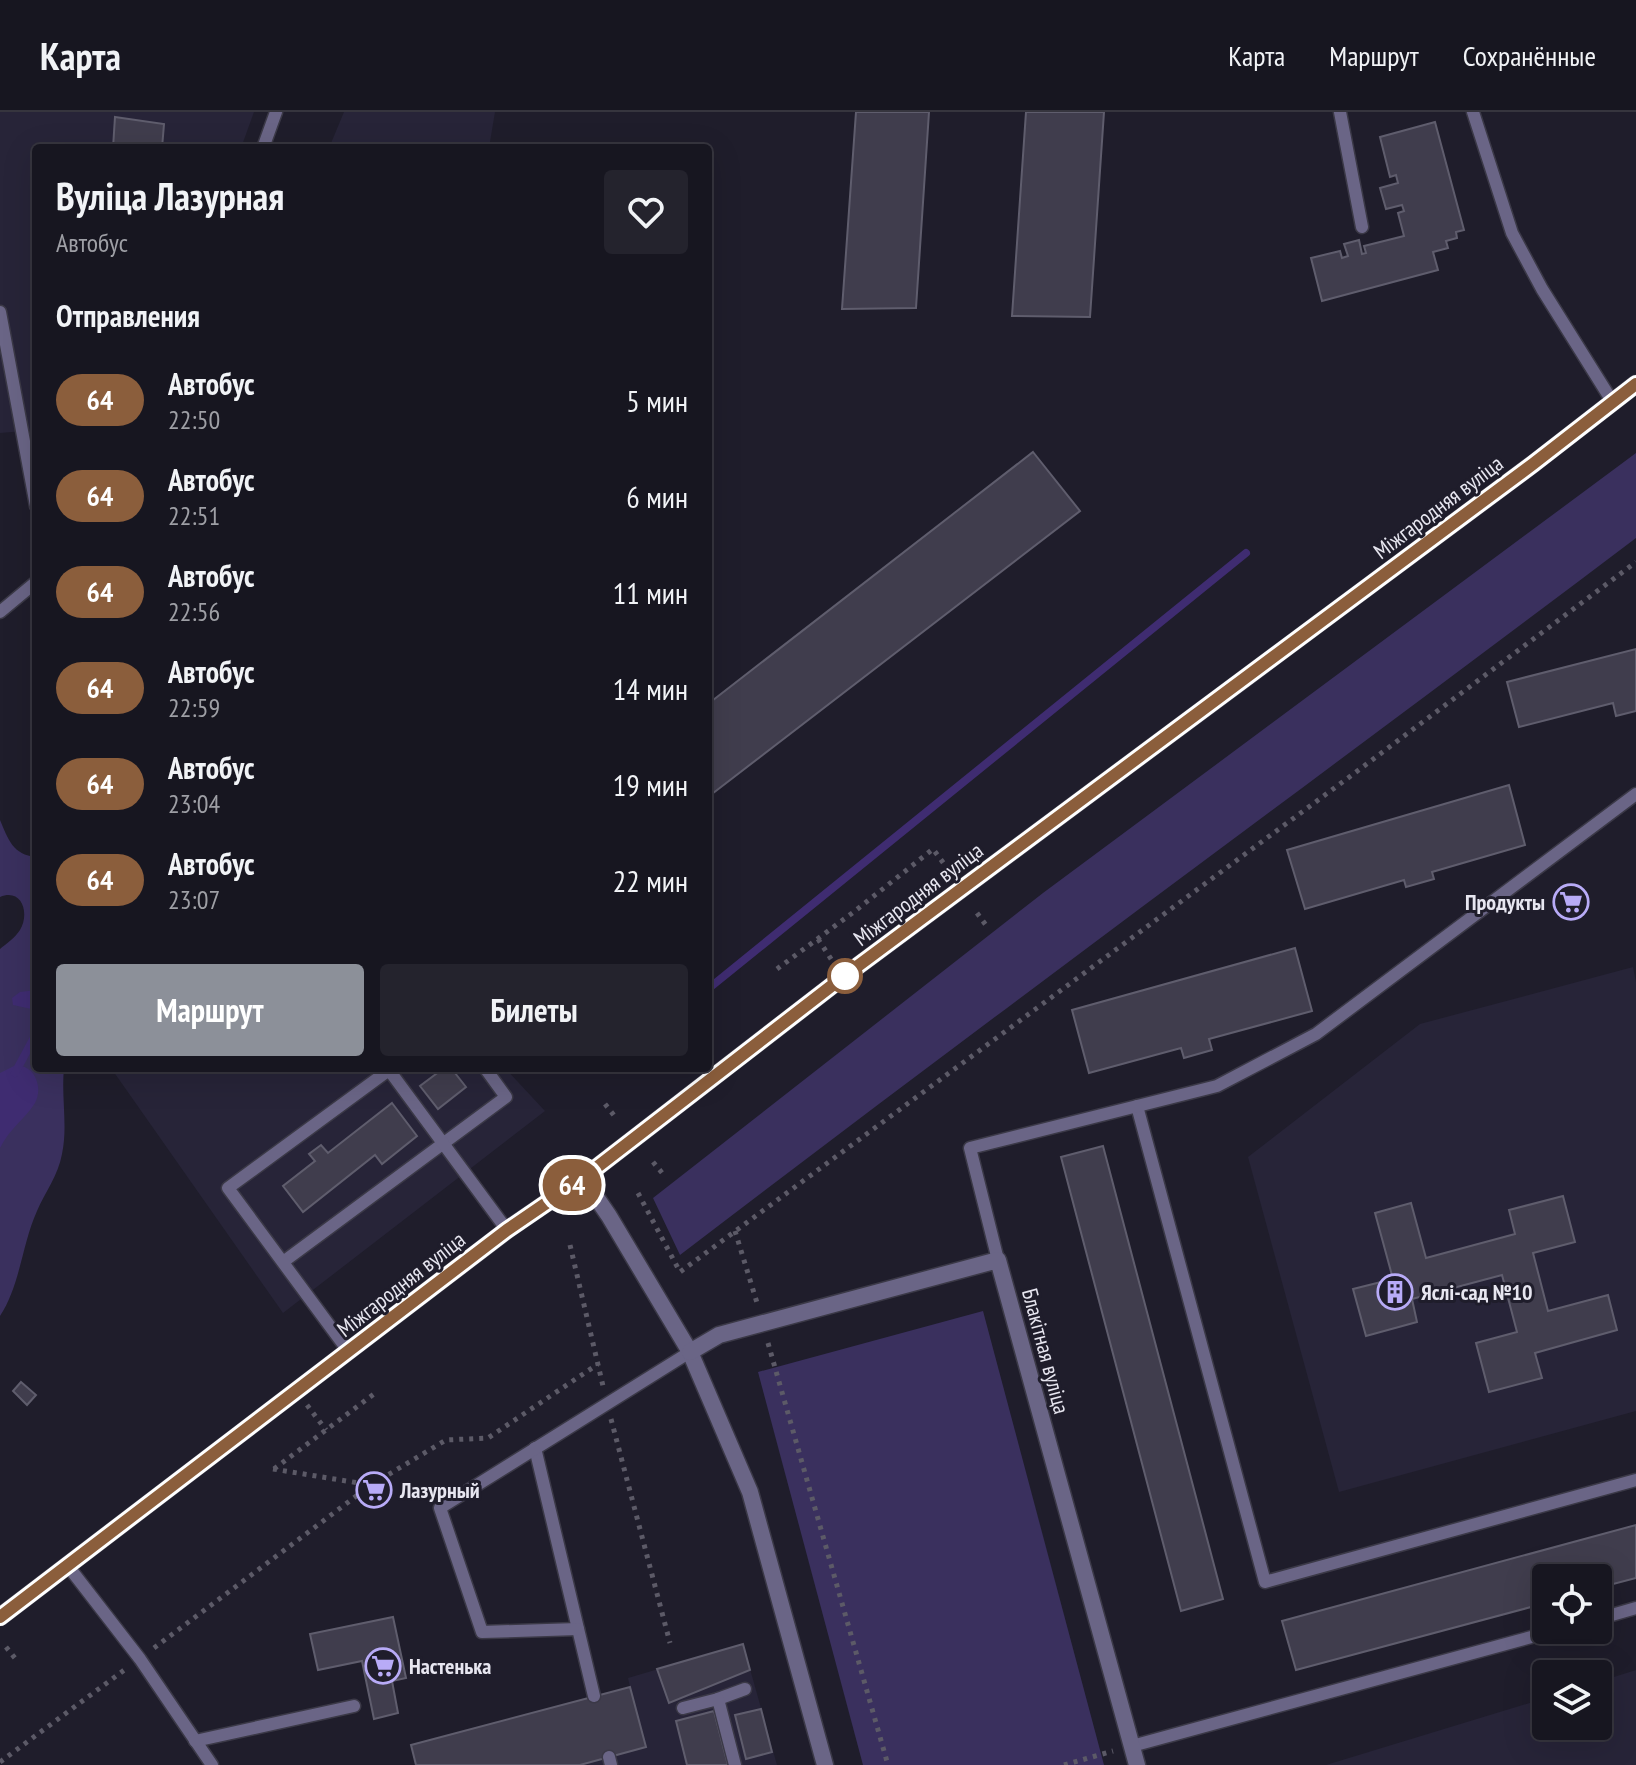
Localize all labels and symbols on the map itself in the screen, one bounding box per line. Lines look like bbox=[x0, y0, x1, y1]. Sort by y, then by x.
street label: Міжгародняя вуліца bbox=[1368, 449, 1508, 565]
street label: Міжгародняя вуліца bbox=[848, 836, 988, 952]
supermarket icon: Продукты bbox=[1552, 883, 1590, 921]
place label: Продукты bbox=[1465, 888, 1545, 916]
unlabelled marker bbox=[828, 959, 862, 993]
line badge: 64 bbox=[536, 1159, 608, 1211]
street label: Міжгародняя вуліца bbox=[331, 1225, 471, 1343]
building icon: Яслі-сад №10 bbox=[1376, 1273, 1414, 1311]
place label: Яслі-сад №10 bbox=[1421, 1278, 1533, 1306]
street label: Блакітная вуліца bbox=[1016, 1285, 1076, 1417]
supermarket icon: Лазурный bbox=[355, 1471, 393, 1509]
place label: Лазурный bbox=[399, 1476, 480, 1504]
supermarket icon: Настенька bbox=[364, 1647, 402, 1685]
place label: Настенька bbox=[409, 1652, 491, 1680]

